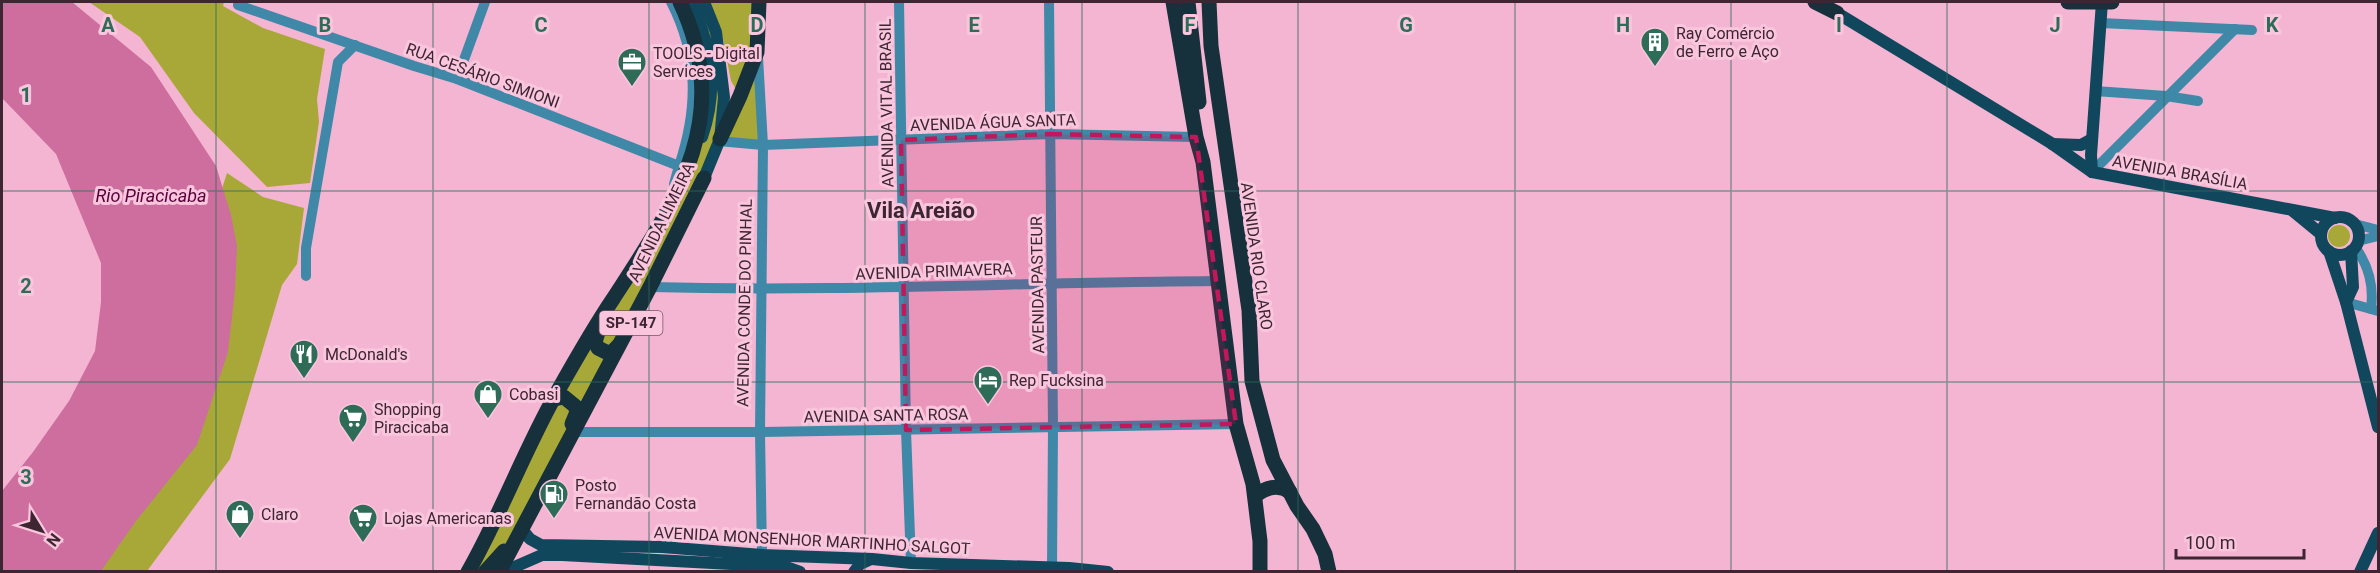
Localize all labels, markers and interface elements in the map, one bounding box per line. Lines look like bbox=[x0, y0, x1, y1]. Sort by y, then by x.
text: A bbox=[101, 13, 115, 37]
text: B bbox=[319, 13, 331, 37]
text: C bbox=[534, 13, 548, 37]
text: D bbox=[751, 13, 764, 37]
text: E bbox=[968, 13, 980, 37]
text: F bbox=[1185, 13, 1196, 37]
text: G bbox=[1399, 13, 1413, 37]
text: H bbox=[1616, 13, 1630, 37]
text: I bbox=[1836, 13, 1842, 37]
text: J bbox=[2049, 13, 2061, 37]
text: K bbox=[2266, 13, 2279, 37]
street label: AVENIDA VITAL BRASIL bbox=[876, 18, 897, 187]
place label: Ray Comércio de Ferro e Aço bbox=[1676, 24, 1779, 61]
building icon: Ray Comércio de Ferro e Aço bbox=[1639, 26, 1671, 68]
street label: RUA CESÁRIO SIMIONI bbox=[403, 39, 562, 112]
place label: TOOLS - Digital Services bbox=[653, 44, 760, 81]
office icon: TOOLS - Digital Services bbox=[616, 46, 648, 88]
text: 1 bbox=[20, 83, 32, 107]
street label: AVENIDA ÁGUA SANTA bbox=[910, 110, 1077, 135]
street label: AVENIDA BRASÍLIA bbox=[2111, 151, 2250, 194]
street label: AVENIDA LIMEIRA bbox=[624, 159, 699, 285]
street label: AVENIDA RIO CLARO bbox=[1237, 181, 1276, 331]
water label: Rio Piracicaba bbox=[95, 185, 207, 206]
district label: Vila Areião bbox=[867, 198, 975, 223]
street label: AVENIDA CONDE DO PINHAL bbox=[733, 199, 756, 407]
street label: AVENIDA PASTEUR bbox=[1027, 216, 1048, 354]
street label: AVENIDA PRIMAVERA bbox=[855, 259, 1014, 284]
text: 2 bbox=[20, 274, 32, 298]
road number: SP-147 bbox=[600, 311, 662, 335]
restaurant icon: McDonald's bbox=[288, 338, 320, 380]
place label: McDonald's bbox=[325, 345, 408, 364]
hotel icon: Rep Fucksina bbox=[972, 364, 1004, 406]
place label: Rep Fucksina bbox=[1009, 371, 1104, 390]
shop icon: Cobasi bbox=[472, 378, 504, 420]
place label: Cobasi bbox=[509, 385, 558, 404]
place label: Shopping Piracicaba bbox=[374, 400, 449, 437]
supermarket icon: Shopping Piracicaba bbox=[337, 402, 369, 444]
street label: AVENIDA SANTA ROSA bbox=[803, 405, 969, 426]
text: 3 bbox=[20, 465, 32, 489]
place label: Posto Fernandão Costa bbox=[575, 476, 697, 513]
fuel station icon: Posto Fernandão Costa bbox=[538, 478, 570, 520]
shop icon: Claro bbox=[224, 498, 256, 540]
north arrow bbox=[12, 501, 72, 561]
supermarket icon: Lojas Americanas bbox=[347, 502, 379, 544]
place label: Claro bbox=[261, 505, 298, 524]
place label: Lojas Americanas bbox=[384, 509, 512, 528]
scale bar bbox=[2176, 522, 2304, 560]
street label: AVENIDA MONSENHOR MARTINHO SALGOT bbox=[653, 523, 971, 558]
text: N bbox=[42, 530, 64, 550]
text: 100 m bbox=[2185, 532, 2236, 553]

